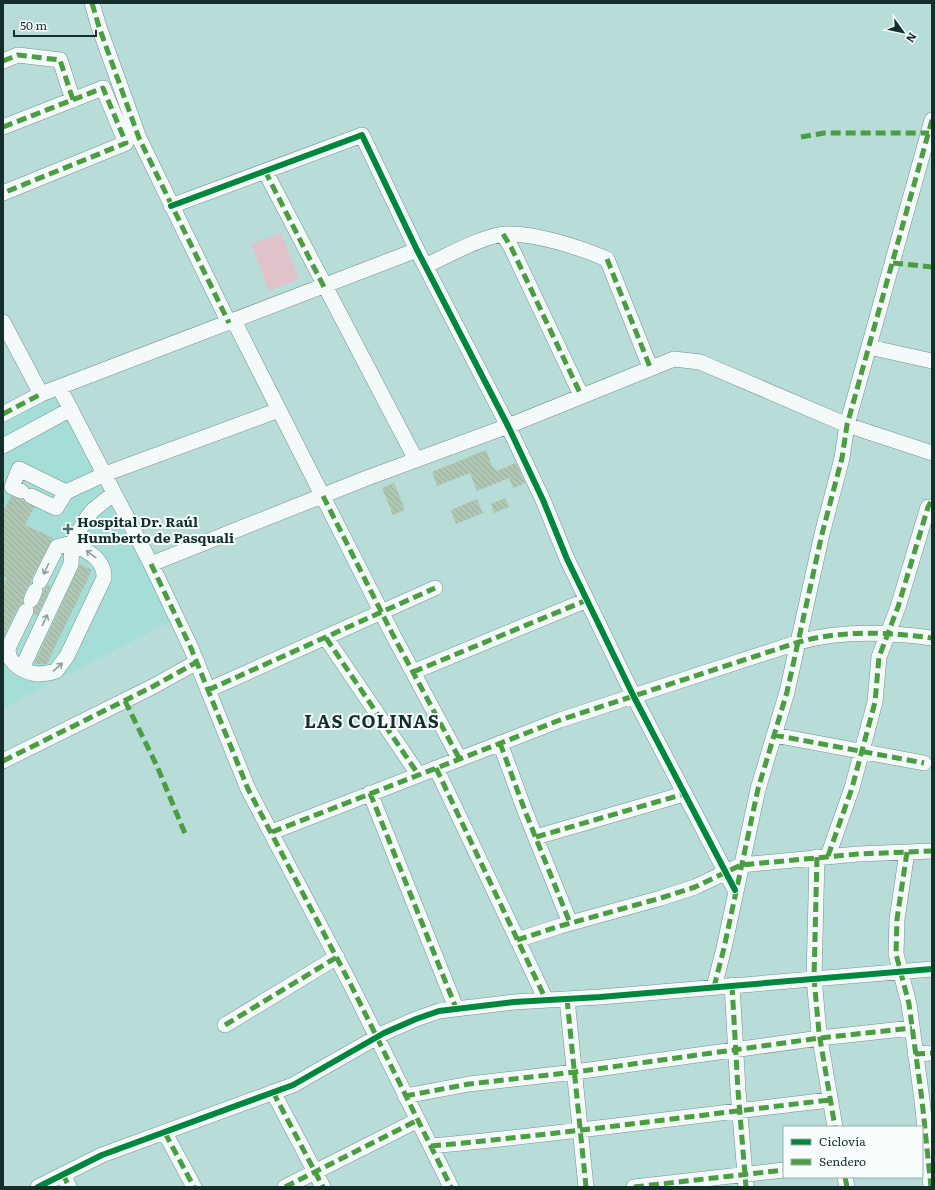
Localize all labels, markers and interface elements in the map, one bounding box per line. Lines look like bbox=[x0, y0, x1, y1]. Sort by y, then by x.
scale bar bbox=[14, 12, 96, 38]
north arrow bbox=[883, 12, 923, 52]
text: 50 m bbox=[20, 16, 47, 34]
text: N bbox=[903, 30, 921, 46]
place label: Hospital Dr. Raúl Humberto de Pasquali bbox=[77, 511, 234, 547]
marker: Hospital Dr. Raúl Humberto de Pasquali bbox=[62, 523, 74, 535]
one-way arrow bbox=[85, 550, 96, 558]
one-way arrow bbox=[42, 563, 49, 575]
one-way arrow bbox=[42, 615, 49, 627]
one-way arrow bbox=[53, 663, 63, 672]
district label: LAS COLINAS bbox=[304, 707, 440, 734]
legend bbox=[783, 1126, 923, 1178]
text: Ciclovía bbox=[819, 1132, 866, 1150]
text: Sendero bbox=[819, 1152, 866, 1170]

